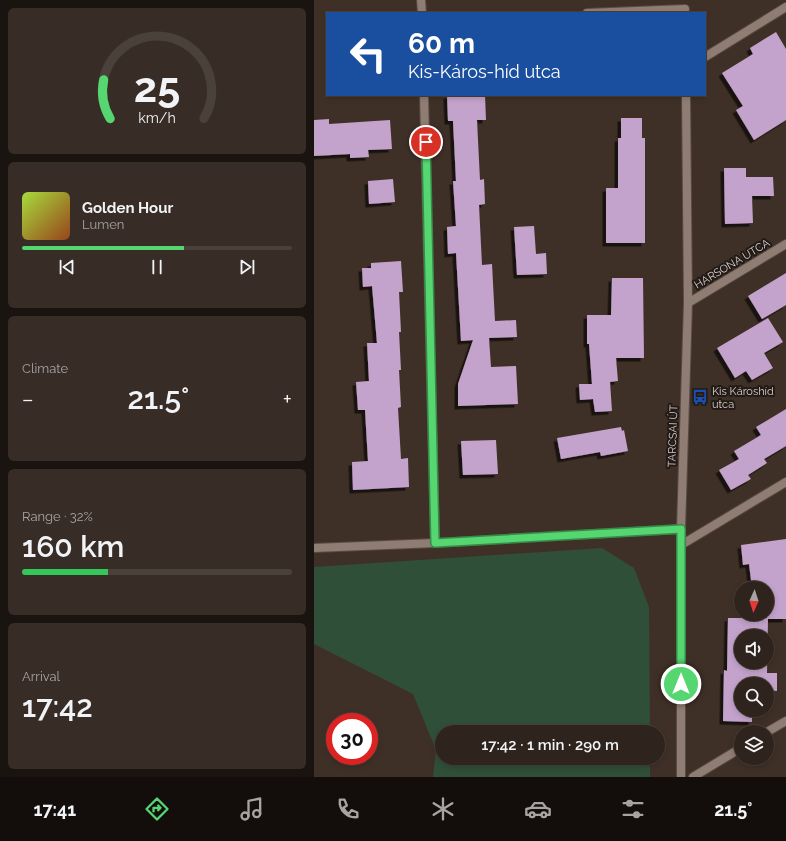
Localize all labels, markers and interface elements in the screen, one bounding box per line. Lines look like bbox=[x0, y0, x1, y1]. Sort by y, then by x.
text: 60 m bbox=[408, 27, 475, 60]
icon: left bbox=[342, 28, 394, 80]
text: Kis-Káros-híd utca bbox=[408, 61, 561, 82]
text: 25 bbox=[134, 63, 180, 112]
text: km/h bbox=[138, 109, 176, 125]
pin bbox=[409, 125, 443, 159]
icon: arrive bbox=[415, 131, 437, 153]
text: Golden Hour bbox=[82, 199, 173, 217]
text: Lumen bbox=[82, 217, 124, 232]
street label: HARSONA UTCA bbox=[692, 236, 773, 292]
icon: previous bbox=[56, 256, 78, 278]
icon: pause bbox=[146, 256, 168, 278]
icon: next bbox=[236, 256, 258, 278]
text: Climate bbox=[22, 361, 68, 376]
text: 21.5° bbox=[127, 381, 189, 416]
place label: Kis Károshíd utca bbox=[712, 385, 774, 411]
text: − bbox=[22, 386, 34, 412]
text: + bbox=[283, 386, 292, 412]
bus stop icon: Kis Károshíd utca bbox=[691, 388, 709, 406]
street label: TARCSAI ÚT bbox=[664, 404, 681, 468]
text: Range · 32% bbox=[22, 509, 93, 524]
text: 160 km bbox=[22, 529, 124, 564]
north arrow bbox=[734, 581, 774, 621]
map controls bbox=[734, 581, 774, 765]
button: sound bbox=[734, 629, 774, 669]
position arrow bbox=[660, 663, 702, 705]
text: Arrival bbox=[22, 669, 60, 684]
button: search bbox=[734, 677, 774, 717]
text: 17:42 bbox=[22, 689, 93, 724]
speed limit sign: 30 bbox=[326, 713, 378, 765]
button: layers bbox=[734, 725, 774, 765]
text: 17:42 · 1 min · 290 m bbox=[481, 736, 619, 754]
icon: directions bbox=[143, 795, 171, 823]
icon: music bbox=[238, 795, 266, 823]
icon: phone bbox=[334, 795, 362, 823]
icon: climate bbox=[429, 795, 457, 823]
icon: car bbox=[524, 795, 552, 823]
icon: filters bbox=[619, 795, 647, 823]
text: 17:41 bbox=[34, 799, 76, 820]
text: 21.5° bbox=[714, 799, 752, 820]

